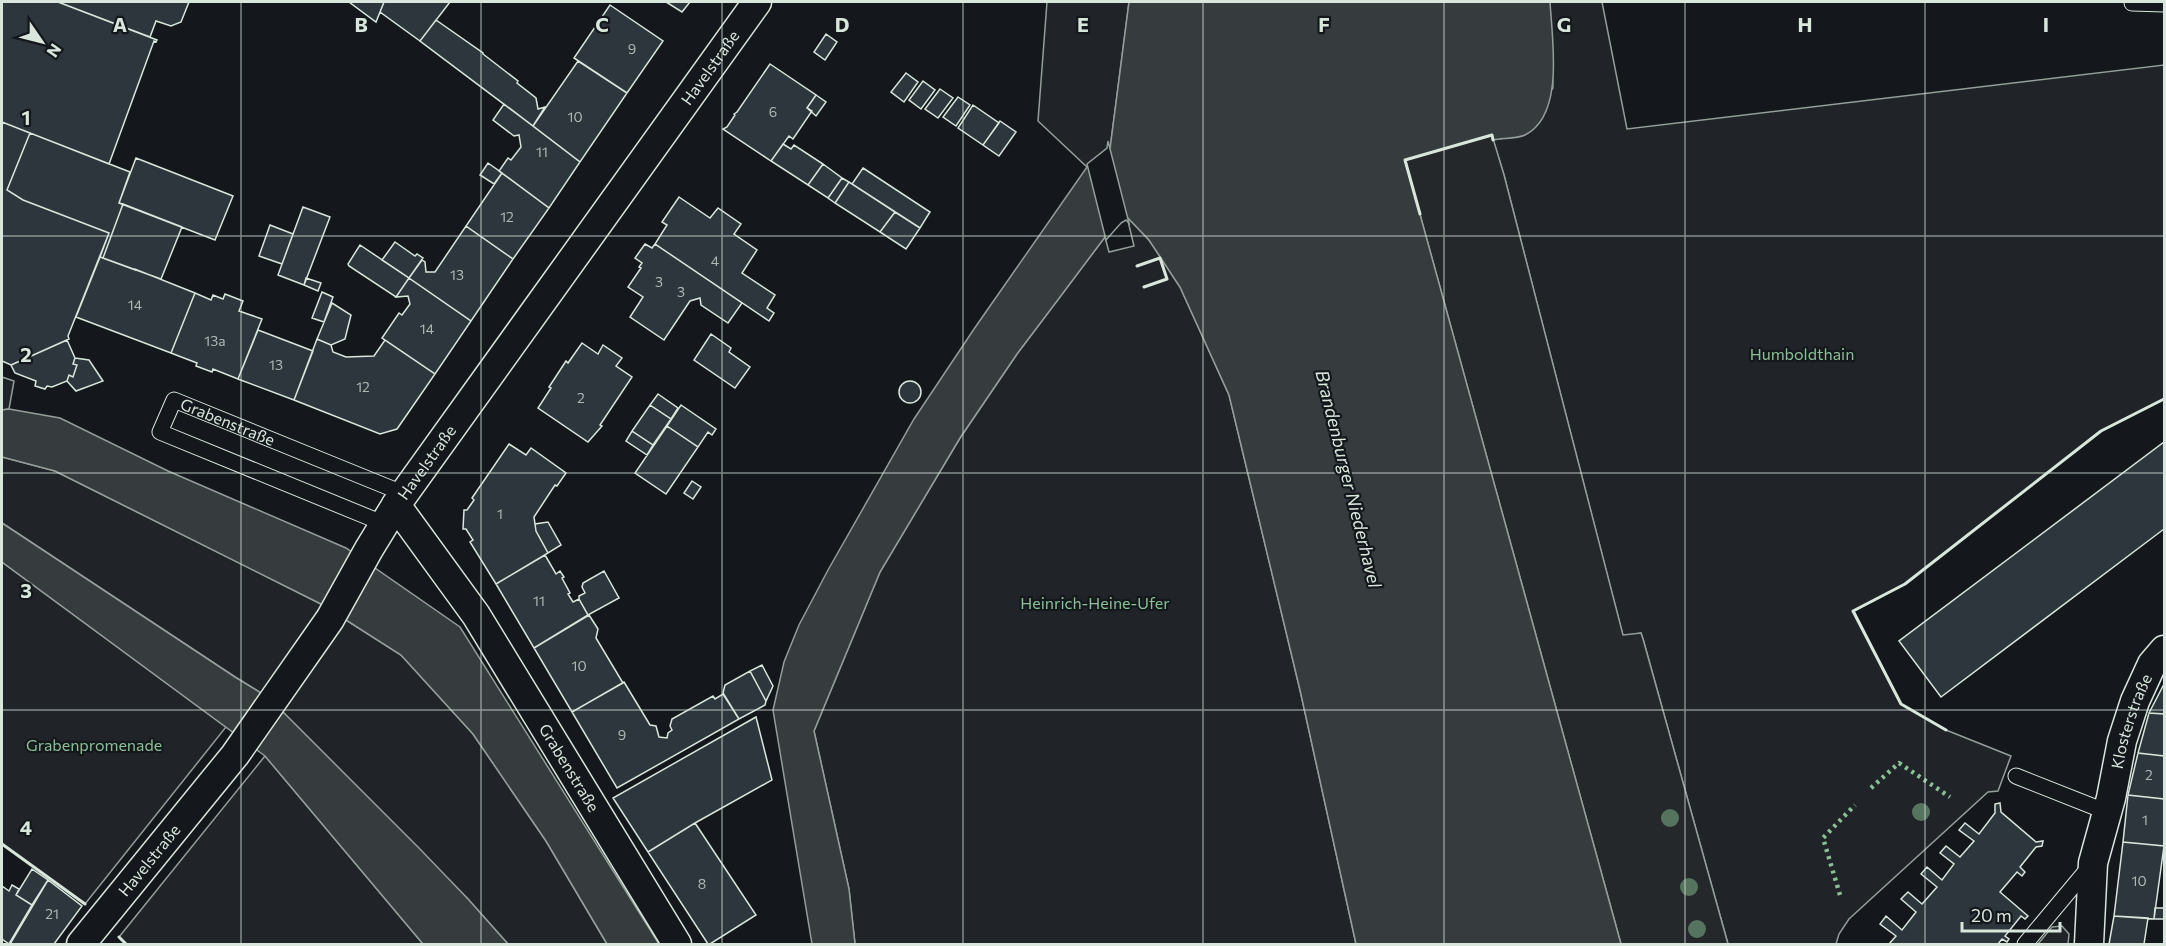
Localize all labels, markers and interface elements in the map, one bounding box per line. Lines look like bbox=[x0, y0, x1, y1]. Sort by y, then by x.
north arrow bbox=[12, 12, 72, 72]
text: A bbox=[113, 12, 127, 36]
text: B bbox=[354, 12, 368, 36]
text: C bbox=[595, 12, 609, 36]
text: D bbox=[835, 12, 849, 36]
text: E bbox=[1077, 12, 1089, 36]
text: F bbox=[1318, 12, 1330, 36]
text: G bbox=[1557, 12, 1571, 36]
text: H bbox=[1798, 12, 1813, 36]
text: I bbox=[2043, 12, 2049, 36]
street label: Havelstraße bbox=[676, 26, 743, 108]
house number: 9 bbox=[628, 40, 636, 57]
text: N bbox=[43, 41, 66, 61]
house number: 6 bbox=[769, 103, 777, 120]
text: 1 bbox=[21, 105, 31, 129]
house number: 10 bbox=[567, 108, 583, 125]
house number: 11 bbox=[536, 143, 548, 160]
house number: 12 bbox=[500, 208, 514, 225]
house number: 4 bbox=[711, 252, 720, 269]
house number: 13 bbox=[450, 266, 464, 283]
house number: 3 bbox=[655, 273, 663, 290]
house number: 3 bbox=[677, 283, 685, 300]
house number: 14 bbox=[128, 296, 143, 313]
house number: 14 bbox=[420, 320, 435, 337]
house number: 13a bbox=[204, 332, 226, 349]
text: 2 bbox=[20, 342, 32, 366]
park label: Humboldthain bbox=[1750, 344, 1854, 363]
house number: 13 bbox=[269, 356, 283, 373]
water label: Brandenburger Niederhavel bbox=[1311, 368, 1387, 590]
house number: 12 bbox=[356, 378, 370, 395]
house number: 2 bbox=[577, 389, 585, 406]
street label: Grabenstraße bbox=[178, 394, 278, 449]
street label: Havelstraße bbox=[393, 421, 459, 503]
house number: 1 bbox=[497, 505, 503, 522]
text: 3 bbox=[20, 578, 32, 602]
house number: 11 bbox=[533, 592, 545, 609]
park label: Heinrich-Heine-Ufer bbox=[1020, 593, 1170, 612]
house number: 10 bbox=[571, 657, 587, 674]
street label: Klosterstraße bbox=[2107, 671, 2155, 770]
street label: Grabenstraße bbox=[536, 720, 604, 815]
house number: 9 bbox=[618, 726, 626, 743]
park label: Grabenpromenade bbox=[26, 735, 162, 754]
house number: 2 bbox=[2145, 766, 2153, 783]
house number: 1 bbox=[2142, 811, 2148, 828]
text: 4 bbox=[20, 815, 32, 839]
street label: Havelstraße bbox=[114, 820, 184, 900]
house number: 10 bbox=[2131, 872, 2147, 889]
house number: 8 bbox=[698, 875, 706, 892]
scale bar bbox=[1962, 895, 2060, 933]
text: 20 m bbox=[1971, 904, 2012, 926]
house number: 21 bbox=[45, 905, 59, 922]

